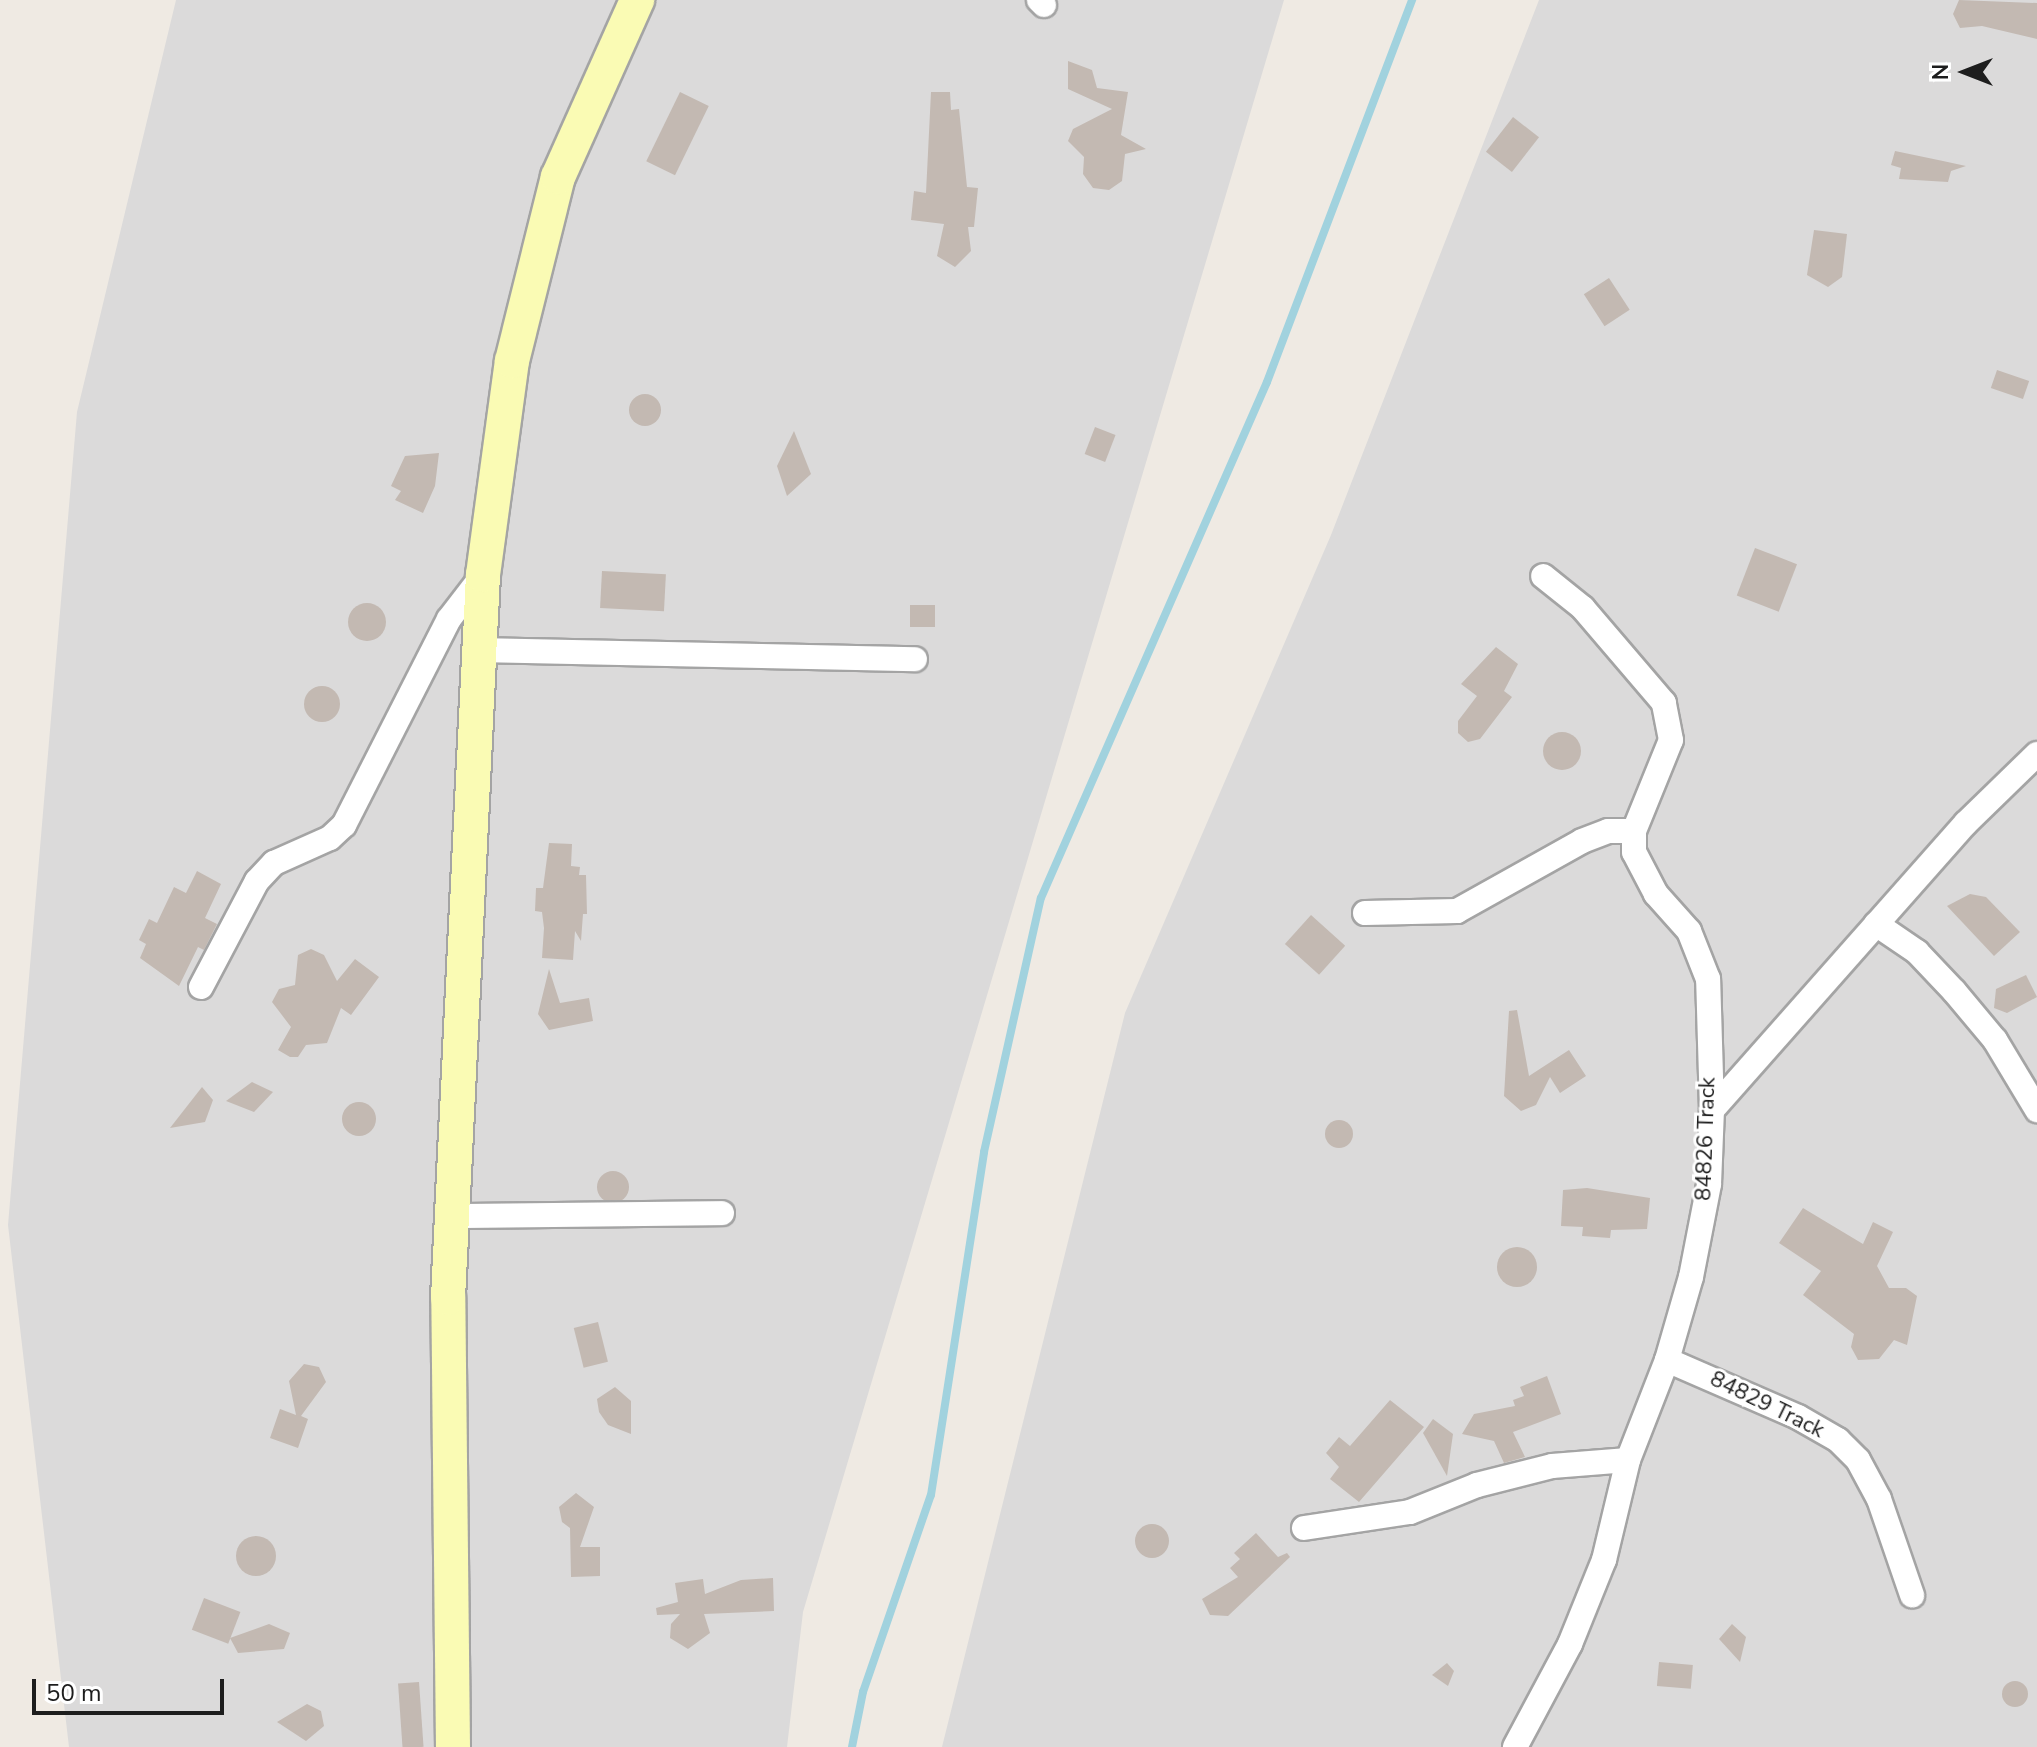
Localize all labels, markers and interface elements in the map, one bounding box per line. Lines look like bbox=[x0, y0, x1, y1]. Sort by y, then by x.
north arrow bbox=[1925, 32, 2005, 112]
text: N bbox=[1926, 64, 1956, 80]
street label: 84826 Track bbox=[1691, 1077, 1721, 1201]
street label: 84829 Track bbox=[1706, 1366, 1828, 1444]
scale bar bbox=[36, 1663, 228, 1713]
text: 50 m bbox=[46, 1677, 102, 1709]

